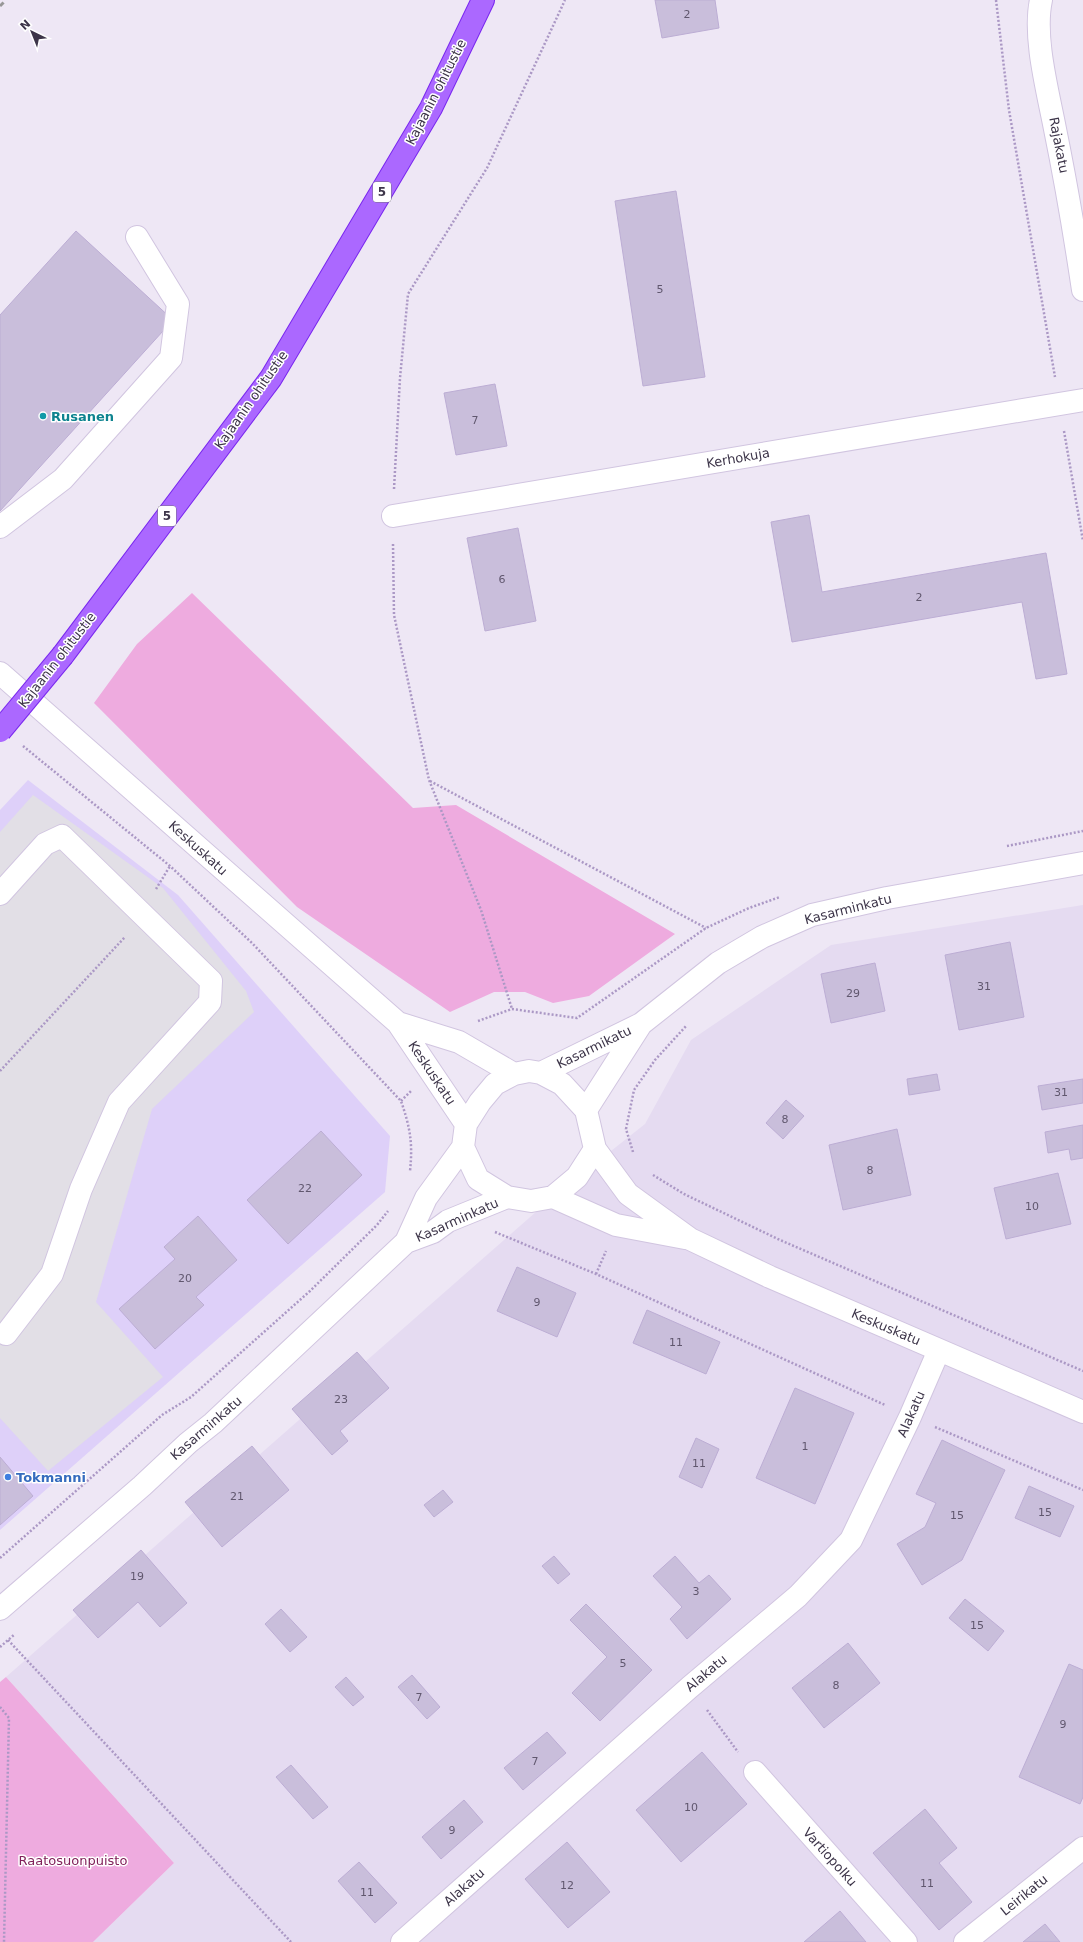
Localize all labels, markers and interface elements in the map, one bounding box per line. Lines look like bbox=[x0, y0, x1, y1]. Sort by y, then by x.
house number: 2 bbox=[684, 8, 691, 21]
north arrow bbox=[12, 12, 52, 52]
text: N bbox=[18, 17, 33, 33]
street label: Kajaanin ohitustie bbox=[403, 37, 469, 147]
street label: Rajakatu bbox=[1046, 116, 1072, 174]
road number: 5 bbox=[373, 182, 391, 202]
house number: 5 bbox=[657, 283, 664, 296]
street label: Kajaanin ohitustie bbox=[211, 348, 291, 452]
place label: Rusanen bbox=[51, 409, 114, 424]
marker: Rusanen bbox=[38, 411, 48, 421]
house number: 7 bbox=[472, 414, 479, 427]
street label: Kerhokuja bbox=[705, 445, 771, 471]
road number: 5 bbox=[158, 506, 176, 526]
house number: 6 bbox=[499, 573, 506, 586]
house number: 2 bbox=[916, 591, 923, 604]
street label: Kajaanin ohitustie bbox=[15, 609, 99, 711]
street label: Keskuskatu bbox=[166, 818, 230, 878]
street label: Kasarminkatu bbox=[803, 891, 893, 927]
house number: 31 bbox=[977, 980, 991, 993]
house number: 29 bbox=[846, 987, 860, 1000]
street label: Kasarmikatu bbox=[554, 1023, 634, 1071]
street label: Keskuskatu bbox=[405, 1038, 459, 1108]
house number: 31 bbox=[1054, 1086, 1068, 1099]
house number: 8 bbox=[782, 1113, 789, 1126]
house number: 8 bbox=[867, 1164, 874, 1177]
house number: 22 bbox=[298, 1182, 312, 1195]
street label: Kasarminkatu bbox=[413, 1195, 501, 1245]
house number: 10 bbox=[1025, 1200, 1039, 1213]
house number: 20 bbox=[178, 1272, 192, 1285]
house number: 9 bbox=[534, 1296, 541, 1309]
street label: Keskuskatu bbox=[849, 1306, 923, 1348]
house number: 11 bbox=[669, 1336, 683, 1349]
street label: Alakatu bbox=[894, 1389, 928, 1439]
street label: Kasarminkatu bbox=[167, 1393, 245, 1463]
house number: 23 bbox=[334, 1393, 348, 1406]
house number: 1 bbox=[802, 1440, 809, 1453]
house number: 11 bbox=[692, 1457, 706, 1470]
place label: Tokmanni bbox=[16, 1470, 86, 1485]
marker: Tokmanni bbox=[3, 1472, 13, 1482]
house number: 21 bbox=[230, 1490, 244, 1503]
house number: 15 bbox=[1038, 1506, 1052, 1519]
house number: 15 bbox=[950, 1509, 964, 1522]
house number: 19 bbox=[130, 1570, 144, 1583]
house number: 3 bbox=[693, 1585, 700, 1598]
house number: 15 bbox=[970, 1619, 984, 1632]
street label: Alakatu bbox=[682, 1651, 730, 1695]
house number: 5 bbox=[620, 1657, 627, 1670]
house number: 8 bbox=[833, 1679, 840, 1692]
house number: 7 bbox=[416, 1691, 423, 1704]
house number: 9 bbox=[1060, 1718, 1067, 1731]
house number: 7 bbox=[532, 1755, 539, 1768]
house number: 10 bbox=[684, 1801, 698, 1814]
house number: 9 bbox=[449, 1824, 456, 1837]
street label: Vartiopolku bbox=[800, 1825, 860, 1889]
park label: Raatosuonpuisto bbox=[19, 1853, 127, 1868]
street label: Alakatu bbox=[441, 1865, 487, 1909]
street label: Leirikatu bbox=[997, 1871, 1051, 1919]
house number: 11 bbox=[920, 1877, 934, 1890]
house number: 12 bbox=[560, 1879, 574, 1892]
house number: 11 bbox=[360, 1886, 374, 1899]

